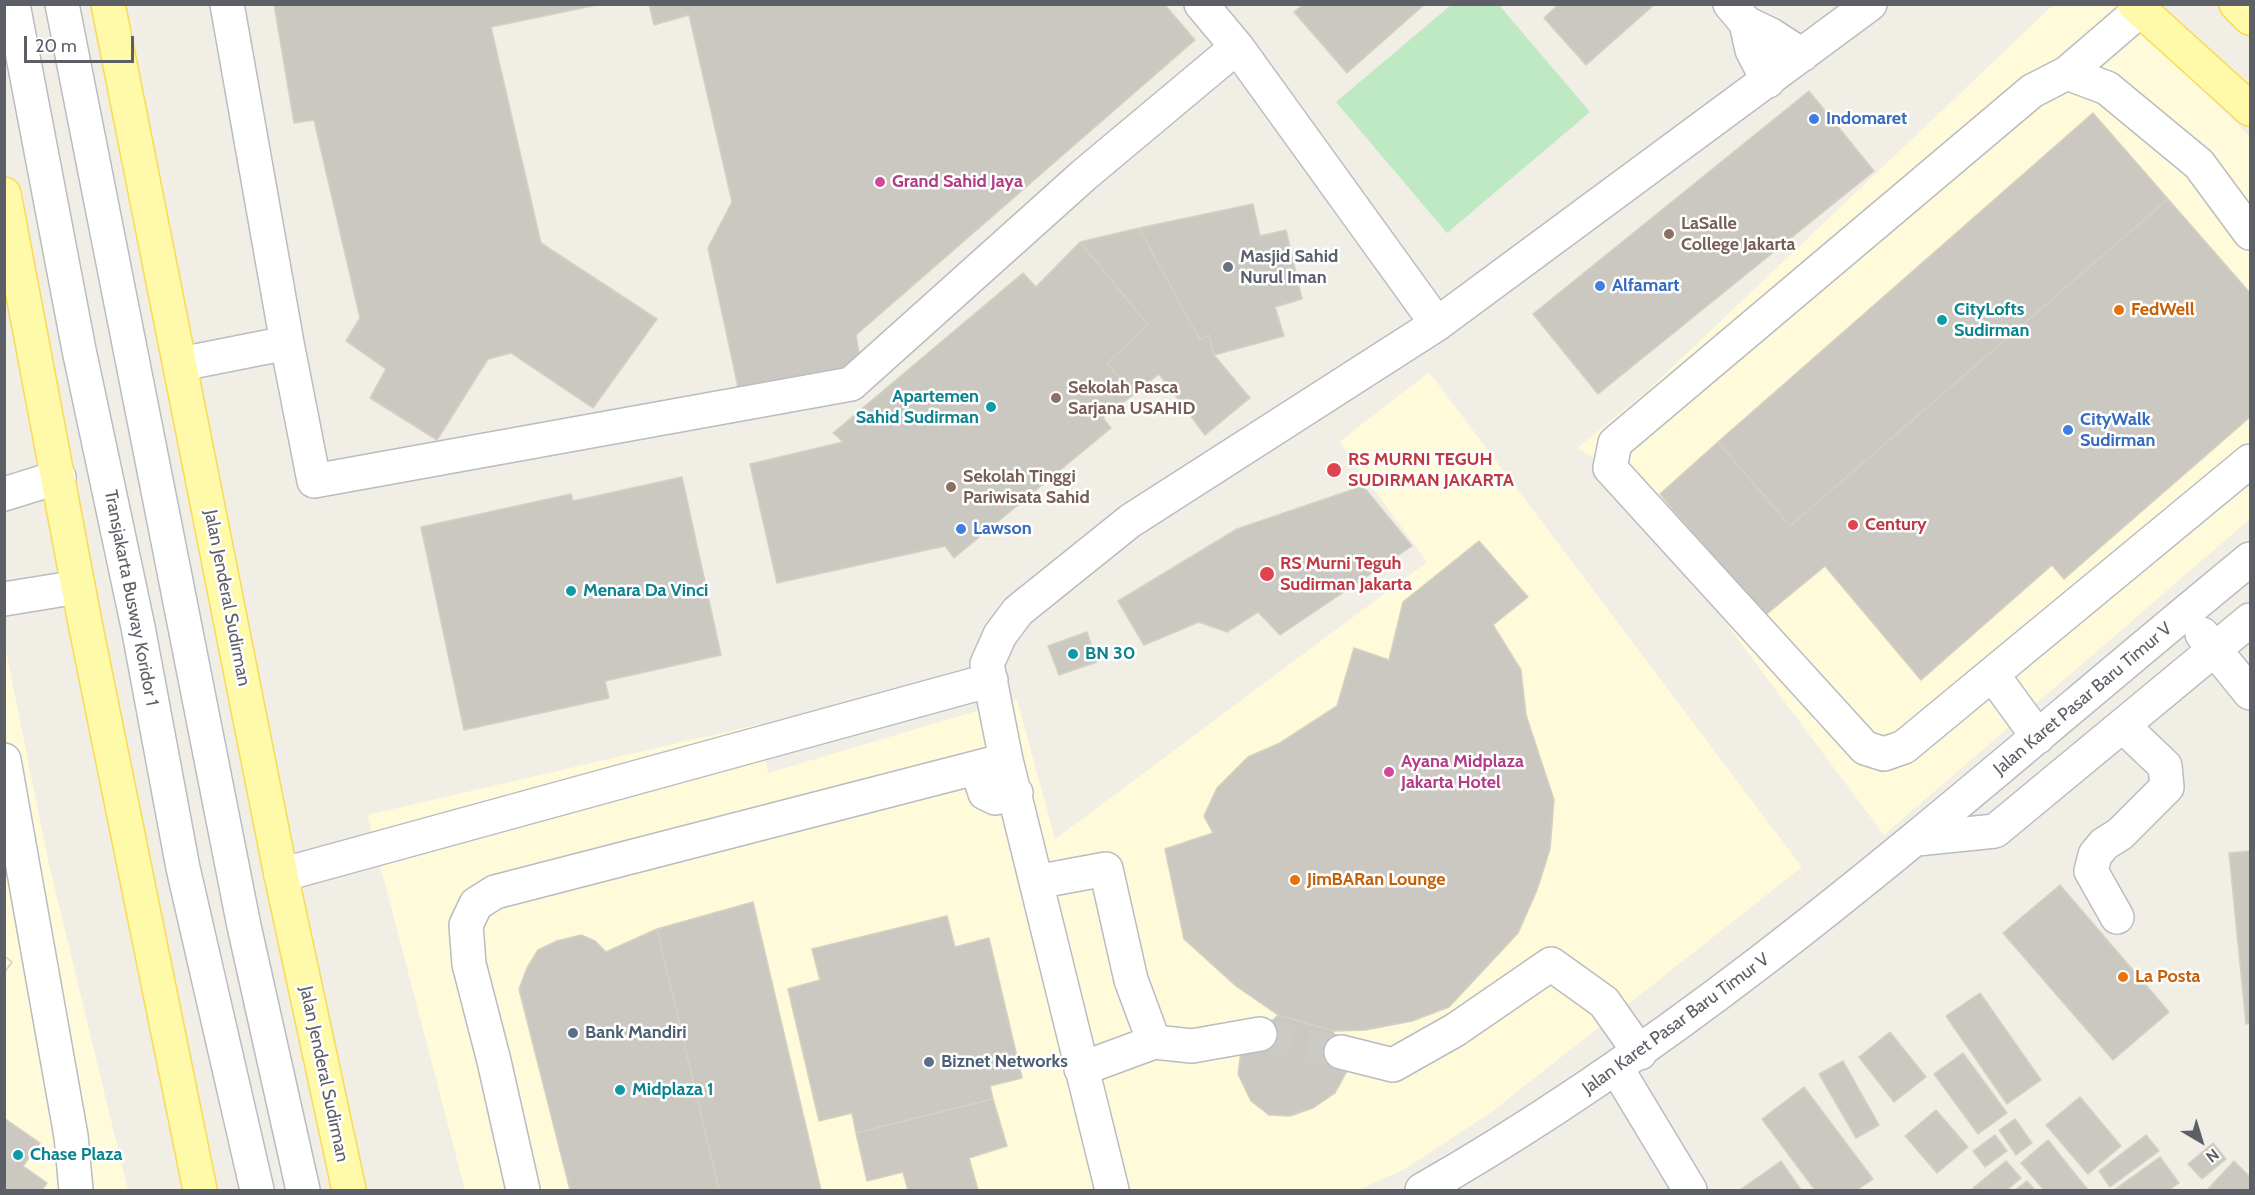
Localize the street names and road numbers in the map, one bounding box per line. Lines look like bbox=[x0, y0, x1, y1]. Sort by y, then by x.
street label: Transjakarta Busway Koridor 1 bbox=[99, 488, 163, 708]
street label: Jalan Jenderal Sudirman bbox=[199, 508, 255, 688]
street label: Jalan Karet Pasar Baru Timur V bbox=[1990, 618, 2176, 780]
street label: Jalan Karet Pasar Baru Timur V bbox=[1578, 949, 1774, 1099]
street label: Jalan Jenderal Sudirman bbox=[295, 984, 353, 1164]

